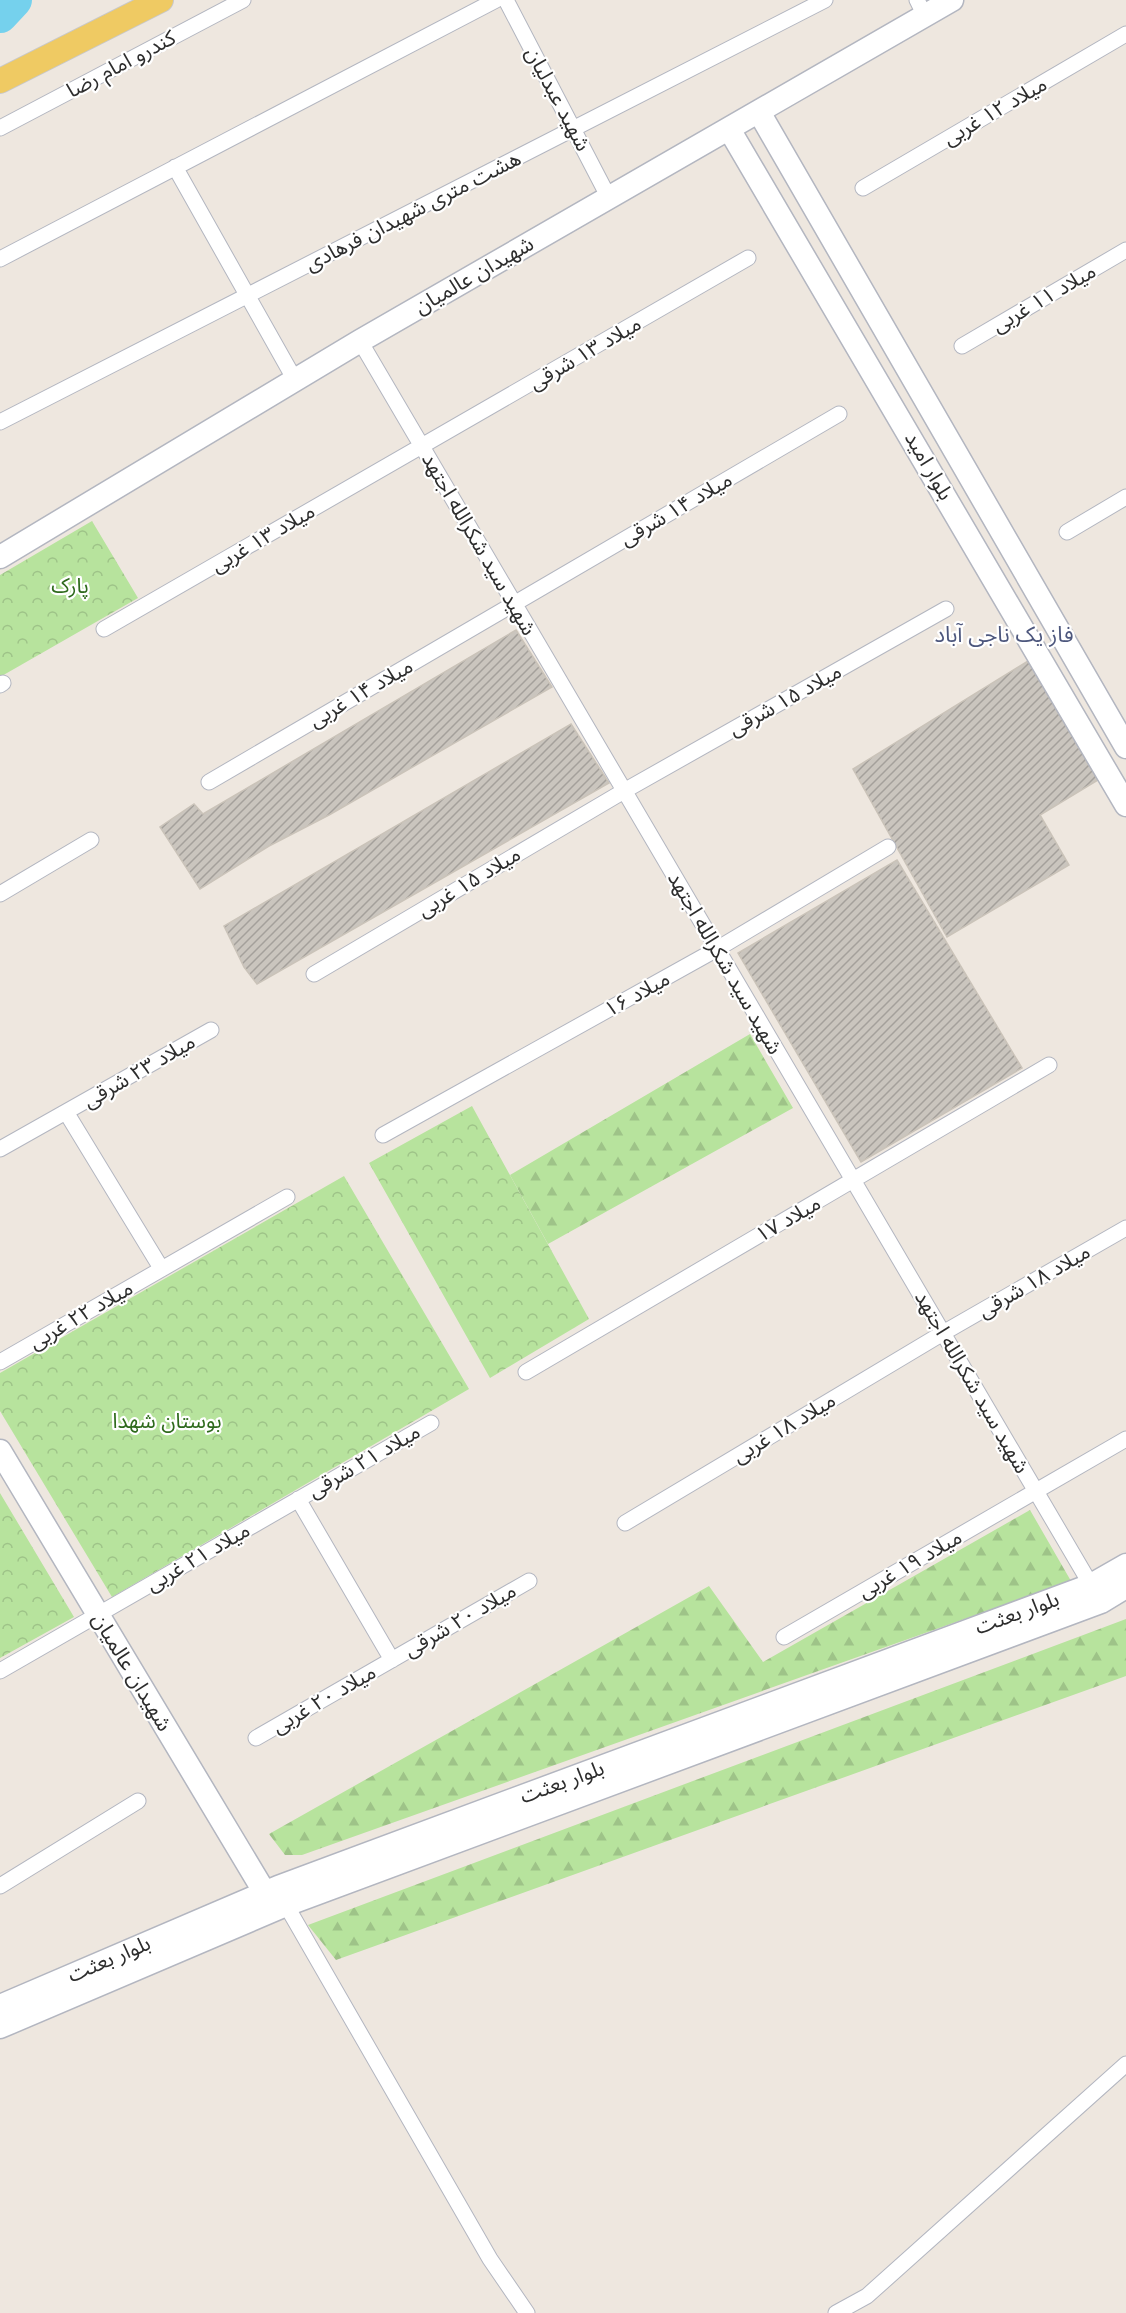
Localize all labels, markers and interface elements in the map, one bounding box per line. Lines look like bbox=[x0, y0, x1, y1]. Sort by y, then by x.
street label: کندرو امام رضا bbox=[63, 25, 182, 106]
street label: شهید عبدلیان bbox=[520, 43, 595, 156]
street label: میلاد ۱۲ غربی bbox=[939, 72, 1052, 151]
street label: هشت متری شهیدان فرهادی bbox=[301, 146, 525, 277]
street label: شهیدان عالمیان bbox=[410, 231, 538, 320]
street label: میلاد ۱۱ غربی bbox=[988, 259, 1101, 338]
street label: میلاد ۱۳ شرقی bbox=[525, 311, 646, 396]
street label: بلوار امید bbox=[899, 427, 958, 505]
street label: شهید سید شکرالله اجتهد bbox=[416, 448, 541, 640]
street label: میلاد ۱۴ شرقی bbox=[616, 467, 737, 552]
street label: میلاد ۱۳ غربی bbox=[207, 499, 320, 578]
park label: پارک bbox=[51, 574, 89, 599]
district label: فاز یک ناجی آباد bbox=[935, 622, 1073, 648]
street label: میلاد ۱۴ غربی bbox=[305, 654, 418, 733]
street label: میلاد ۱۵ شرقی bbox=[724, 659, 846, 742]
street label: میلاد ۱۵ غربی bbox=[413, 842, 525, 923]
street label: شهید سید شکرالله اجتهد bbox=[662, 867, 787, 1059]
street label: میلاد ۱۶ bbox=[600, 966, 674, 1023]
street label: میلاد ۲۳ شرقی bbox=[79, 1029, 200, 1114]
street label: میلاد ۱۷ bbox=[751, 1191, 825, 1248]
street label: میلاد ۱۸ شرقی bbox=[974, 1239, 1095, 1324]
street label: میلاد ۲۲ غربی bbox=[25, 1276, 138, 1355]
street label: شهید سید شکرالله اجتهد bbox=[909, 1286, 1034, 1478]
street label: میلاد ۱۸ غربی bbox=[728, 1388, 840, 1469]
park label: بوستان شهدا bbox=[112, 1409, 222, 1434]
street label: میلاد ۲۱ شرقی bbox=[304, 1419, 425, 1504]
street label: میلاد ۲۱ غربی bbox=[142, 1518, 255, 1597]
street label: میلاد ۱۹ غربی bbox=[854, 1525, 967, 1604]
street label: میلاد ۲۰ شرقی bbox=[400, 1578, 521, 1663]
street label: بلوار بعثت bbox=[972, 1587, 1063, 1640]
street label: شهیدان عالمیان bbox=[86, 1609, 177, 1736]
street label: میلاد ۲۰ غربی bbox=[268, 1660, 381, 1739]
street label: بلوار بعثت bbox=[517, 1756, 608, 1809]
street label: بلوار بعثت bbox=[64, 1931, 154, 1988]

